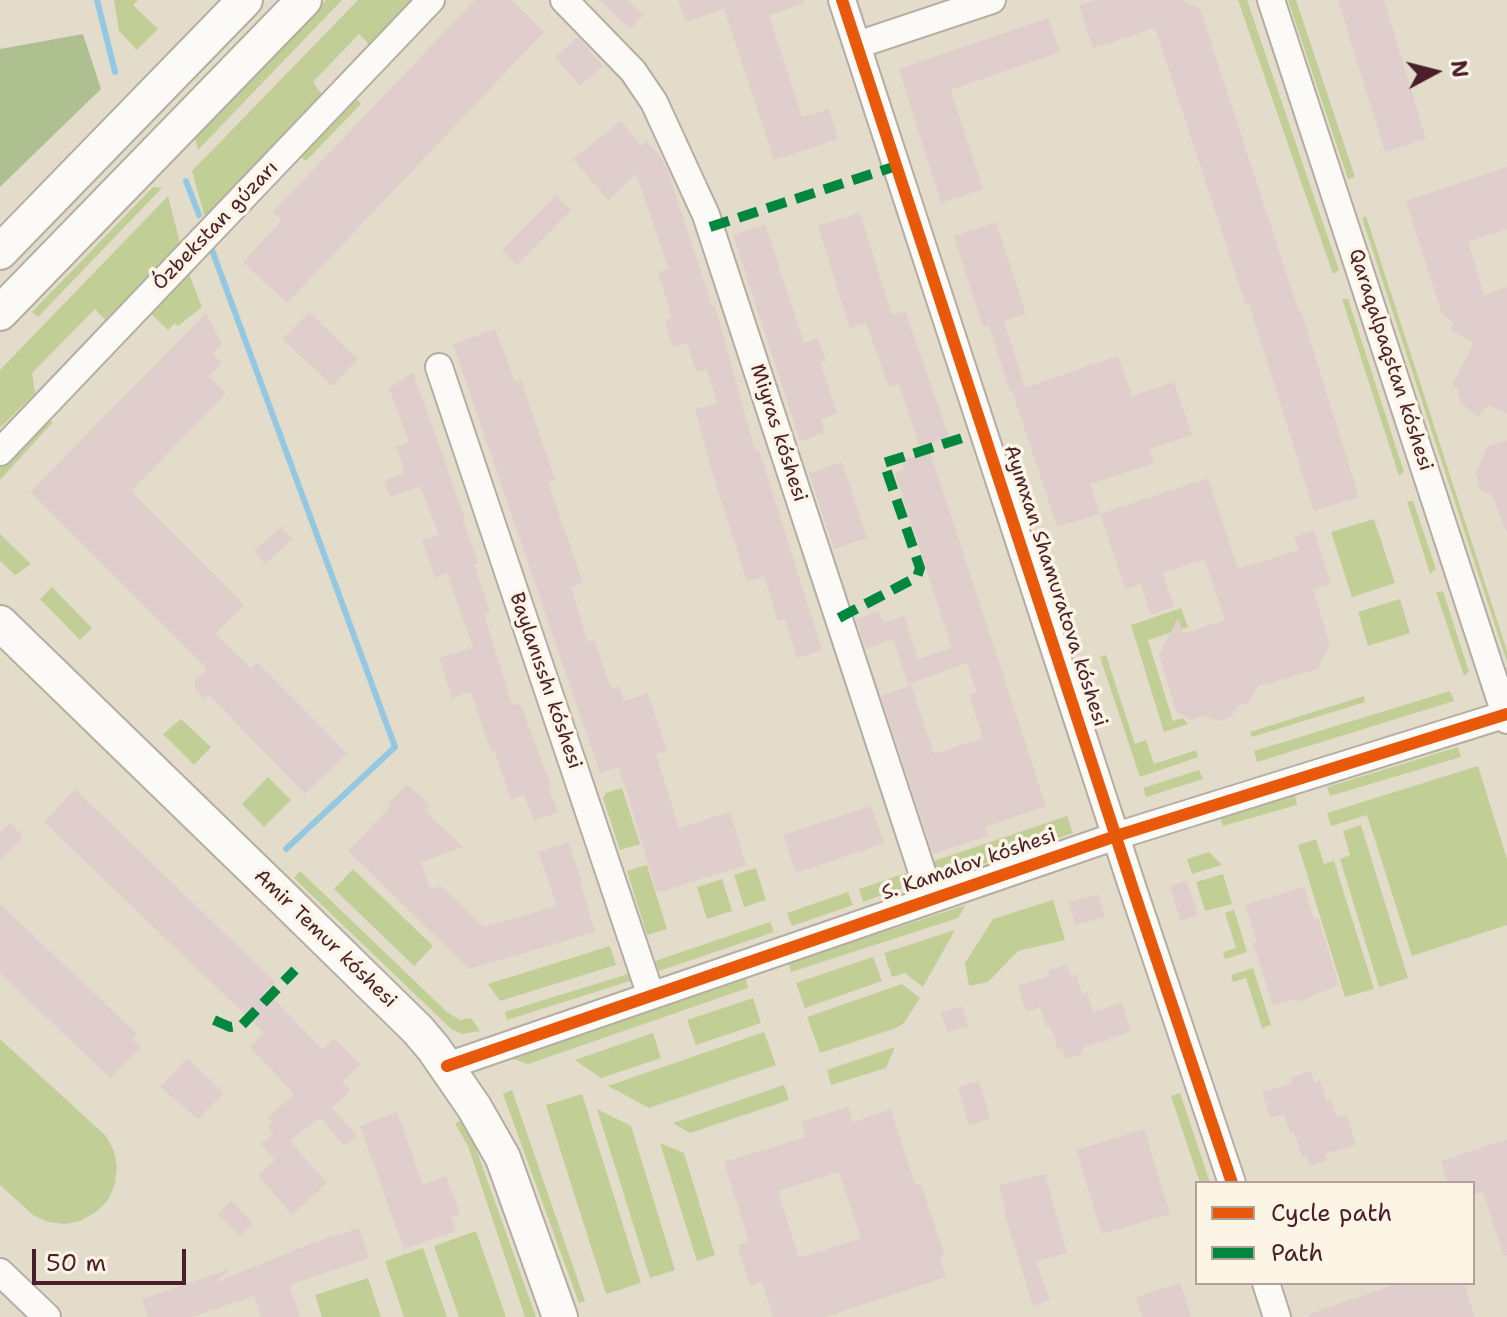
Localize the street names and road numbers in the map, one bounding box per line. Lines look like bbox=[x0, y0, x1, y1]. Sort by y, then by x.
street label: Ózbekstan gúzarı bbox=[148, 156, 284, 296]
street label: Qaraqalpaqstan kóshesi bbox=[1343, 246, 1437, 474]
street label: Miyras kóshesi bbox=[744, 361, 812, 505]
street label: Ayımxan Shamuratova kóshesi bbox=[998, 442, 1112, 730]
street label: Baylanısshı kóshesi bbox=[504, 590, 586, 772]
street label: S. Kamalov kóshesi bbox=[879, 824, 1059, 906]
street label: Amir Temur kóshesi bbox=[249, 865, 401, 1013]

